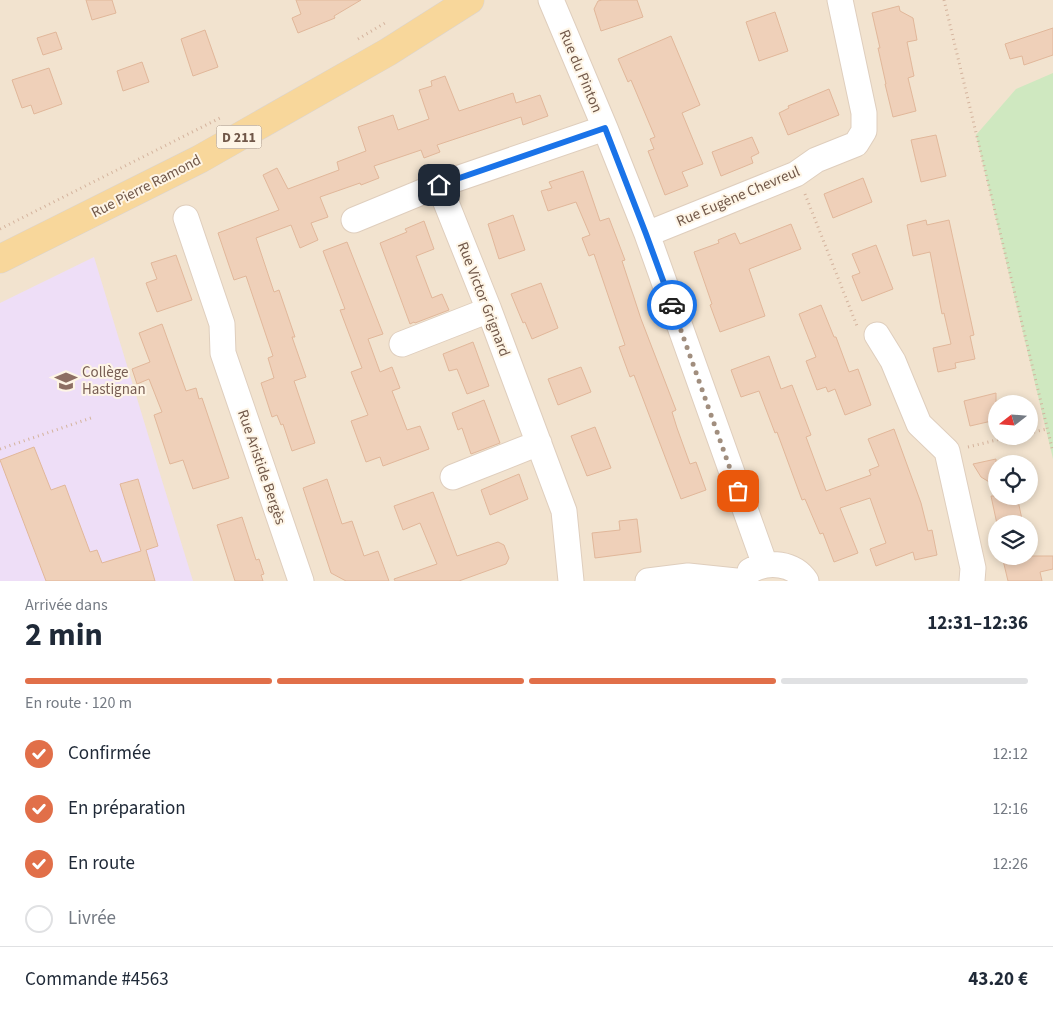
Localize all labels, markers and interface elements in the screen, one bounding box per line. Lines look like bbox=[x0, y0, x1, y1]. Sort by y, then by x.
street label: Rue du Pinton bbox=[554, 26, 607, 116]
road number: D 211 bbox=[216, 125, 262, 148]
street label: Rue Pierre Ramond bbox=[88, 150, 205, 223]
street label: Rue Eugène Chevreul bbox=[673, 161, 803, 232]
pin bbox=[418, 164, 460, 206]
icon: home bbox=[425, 171, 453, 199]
street label: Rue Victor Grignard bbox=[452, 239, 515, 360]
courier bbox=[647, 280, 697, 330]
icon: car bbox=[658, 291, 686, 319]
place label: Collège Hastignan bbox=[82, 362, 146, 400]
school or university icon: Collège Hastignan bbox=[53, 368, 79, 394]
north arrow bbox=[988, 395, 1038, 445]
map controls bbox=[988, 395, 1038, 565]
street label: Rue Aristide Bergès bbox=[232, 407, 291, 527]
button: locate bbox=[988, 455, 1038, 505]
pin bbox=[717, 470, 759, 512]
icon: bag bbox=[724, 477, 752, 505]
button: layers bbox=[988, 515, 1038, 565]
text: Arrivée dans bbox=[25, 594, 108, 616]
text: 12:31–12:36 bbox=[927, 610, 1028, 637]
text: 2 min bbox=[25, 612, 103, 658]
text: En route · 120 m bbox=[25, 692, 132, 714]
icon: check bbox=[25, 740, 53, 768]
text: Confirmée bbox=[68, 740, 151, 767]
text: 12:12 bbox=[992, 743, 1028, 765]
icon: check bbox=[25, 795, 53, 823]
text: En préparation bbox=[68, 795, 186, 822]
text: 12:16 bbox=[992, 798, 1028, 820]
icon: check bbox=[25, 850, 53, 878]
text: En route bbox=[68, 850, 135, 877]
text: 12:26 bbox=[992, 853, 1028, 875]
text: Livrée bbox=[68, 905, 116, 932]
text: Commande #4563 bbox=[25, 966, 169, 993]
text: 43.20 € bbox=[968, 966, 1028, 993]

